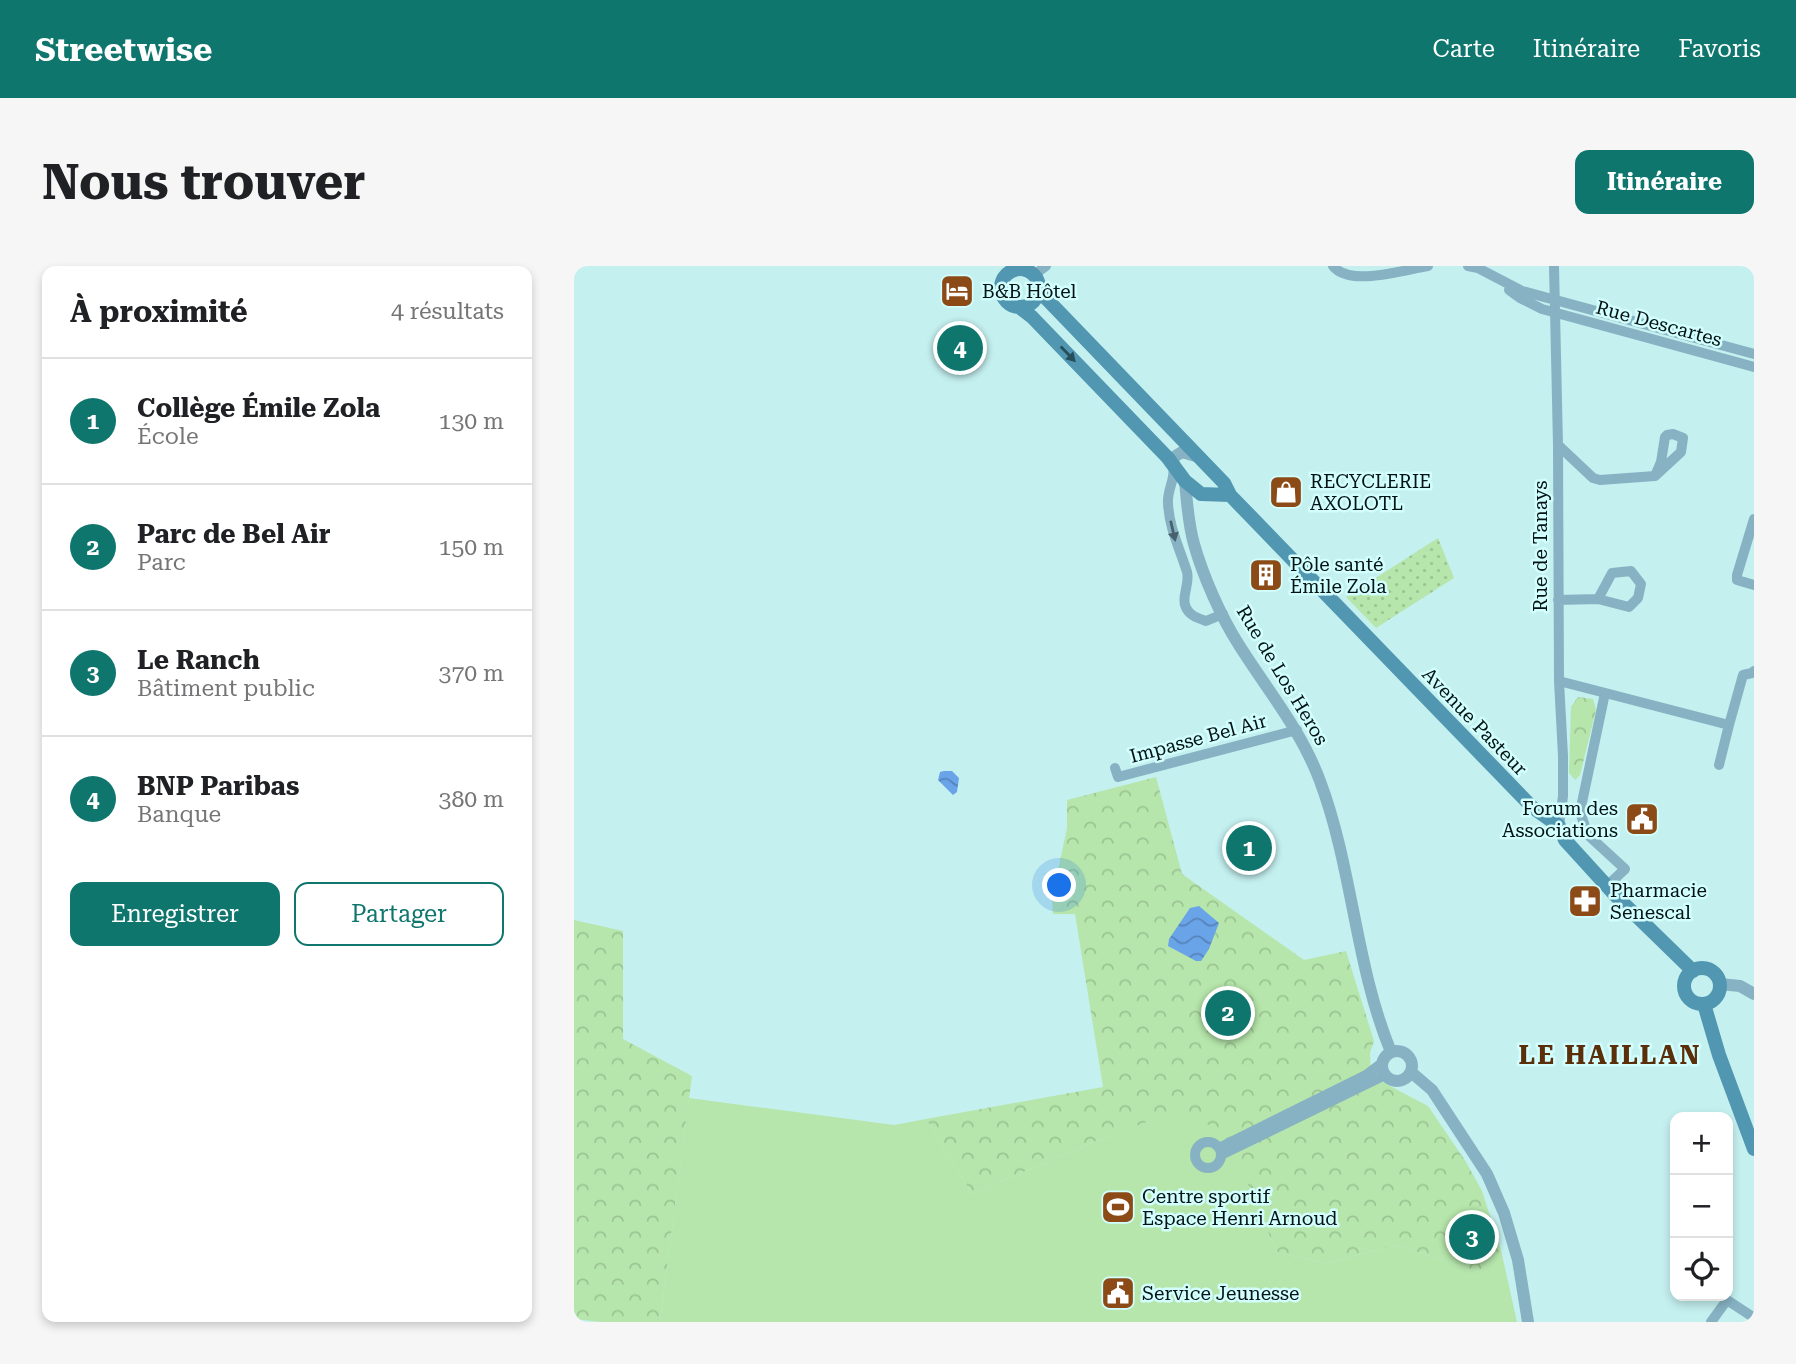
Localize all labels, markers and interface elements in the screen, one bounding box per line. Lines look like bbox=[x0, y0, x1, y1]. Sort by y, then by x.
text: Streetwise bbox=[35, 30, 212, 69]
text: Carte bbox=[1433, 35, 1495, 63]
text: Itinéraire bbox=[1533, 35, 1640, 63]
text: Favoris bbox=[1678, 35, 1761, 63]
button: Itinéraire bbox=[1575, 150, 1754, 214]
text: Nous trouver bbox=[42, 154, 366, 211]
hotel icon: B&B Hôtel bbox=[938, 272, 976, 310]
place label: B&B Hôtel bbox=[982, 280, 1077, 303]
text: À proximité bbox=[70, 294, 248, 329]
street label: Rue Descartes bbox=[1593, 296, 1724, 351]
text: 4 résultats bbox=[391, 298, 504, 325]
pin: 4 bbox=[937, 322, 983, 374]
one-way arrow bbox=[1059, 346, 1076, 363]
text: Collège Émile Zola bbox=[137, 393, 380, 423]
text: 1 bbox=[87, 408, 99, 435]
text: 130 m bbox=[439, 408, 504, 435]
text: École bbox=[137, 423, 199, 450]
place label: RECYCLERIE AXOLOTL bbox=[1310, 470, 1431, 515]
shop icon: RECYCLERIE AXOLOTL bbox=[1267, 473, 1305, 511]
street label: Rue de Tanays bbox=[1529, 480, 1552, 612]
text: Parc de Bel Air bbox=[137, 519, 331, 549]
one-way arrow bbox=[1167, 520, 1178, 542]
text: 2 bbox=[87, 534, 99, 561]
text: 150 m bbox=[439, 534, 504, 561]
text: Parc bbox=[137, 549, 186, 576]
place label: Pôle santé Émile Zola bbox=[1290, 553, 1387, 598]
building icon: Pôle santé Émile Zola bbox=[1247, 556, 1285, 594]
street label: Rue de Los Heros bbox=[1232, 601, 1333, 749]
text: Le Ranch bbox=[137, 645, 260, 675]
text: 3 bbox=[87, 660, 99, 687]
text: 370 m bbox=[439, 660, 504, 687]
street label: Avenue Pasteur bbox=[1417, 663, 1532, 780]
text: Bâtiment public bbox=[137, 675, 315, 702]
street label: Impasse Bel Air bbox=[1127, 709, 1269, 768]
text: BNP Paribas bbox=[137, 771, 300, 801]
text: 4 bbox=[87, 786, 99, 813]
text: 380 m bbox=[439, 786, 504, 813]
place label: Forum des Associations bbox=[1502, 797, 1618, 842]
public building icon: Forum des Associations bbox=[1623, 800, 1661, 838]
text: Banque bbox=[137, 801, 221, 828]
pin: 1 bbox=[1226, 822, 1272, 874]
your location bbox=[1042, 868, 1076, 902]
place label: Pharmacie Senescal bbox=[1610, 879, 1707, 924]
button: Enregistrer bbox=[70, 882, 280, 946]
button: Partager bbox=[294, 882, 504, 946]
pharmacy icon: Pharmacie Senescal bbox=[1566, 882, 1604, 920]
pin: 2 bbox=[1205, 987, 1251, 1039]
district label: LE HAILLAN bbox=[1519, 1040, 1701, 1070]
map controls bbox=[1670, 1112, 1733, 1301]
button: + bbox=[1670, 1112, 1733, 1175]
button: − bbox=[1670, 1175, 1733, 1238]
place label: Centre sportif Espace Henri Arnoud bbox=[1142, 1185, 1338, 1230]
sports icon: Centre sportif Espace Henri Arnoud bbox=[1099, 1188, 1137, 1226]
pin: 3 bbox=[1449, 1211, 1495, 1263]
button: locate bbox=[1670, 1238, 1733, 1301]
public building icon: Service Jeunesse bbox=[1099, 1274, 1137, 1312]
place label: Service Jeunesse bbox=[1142, 1282, 1299, 1305]

